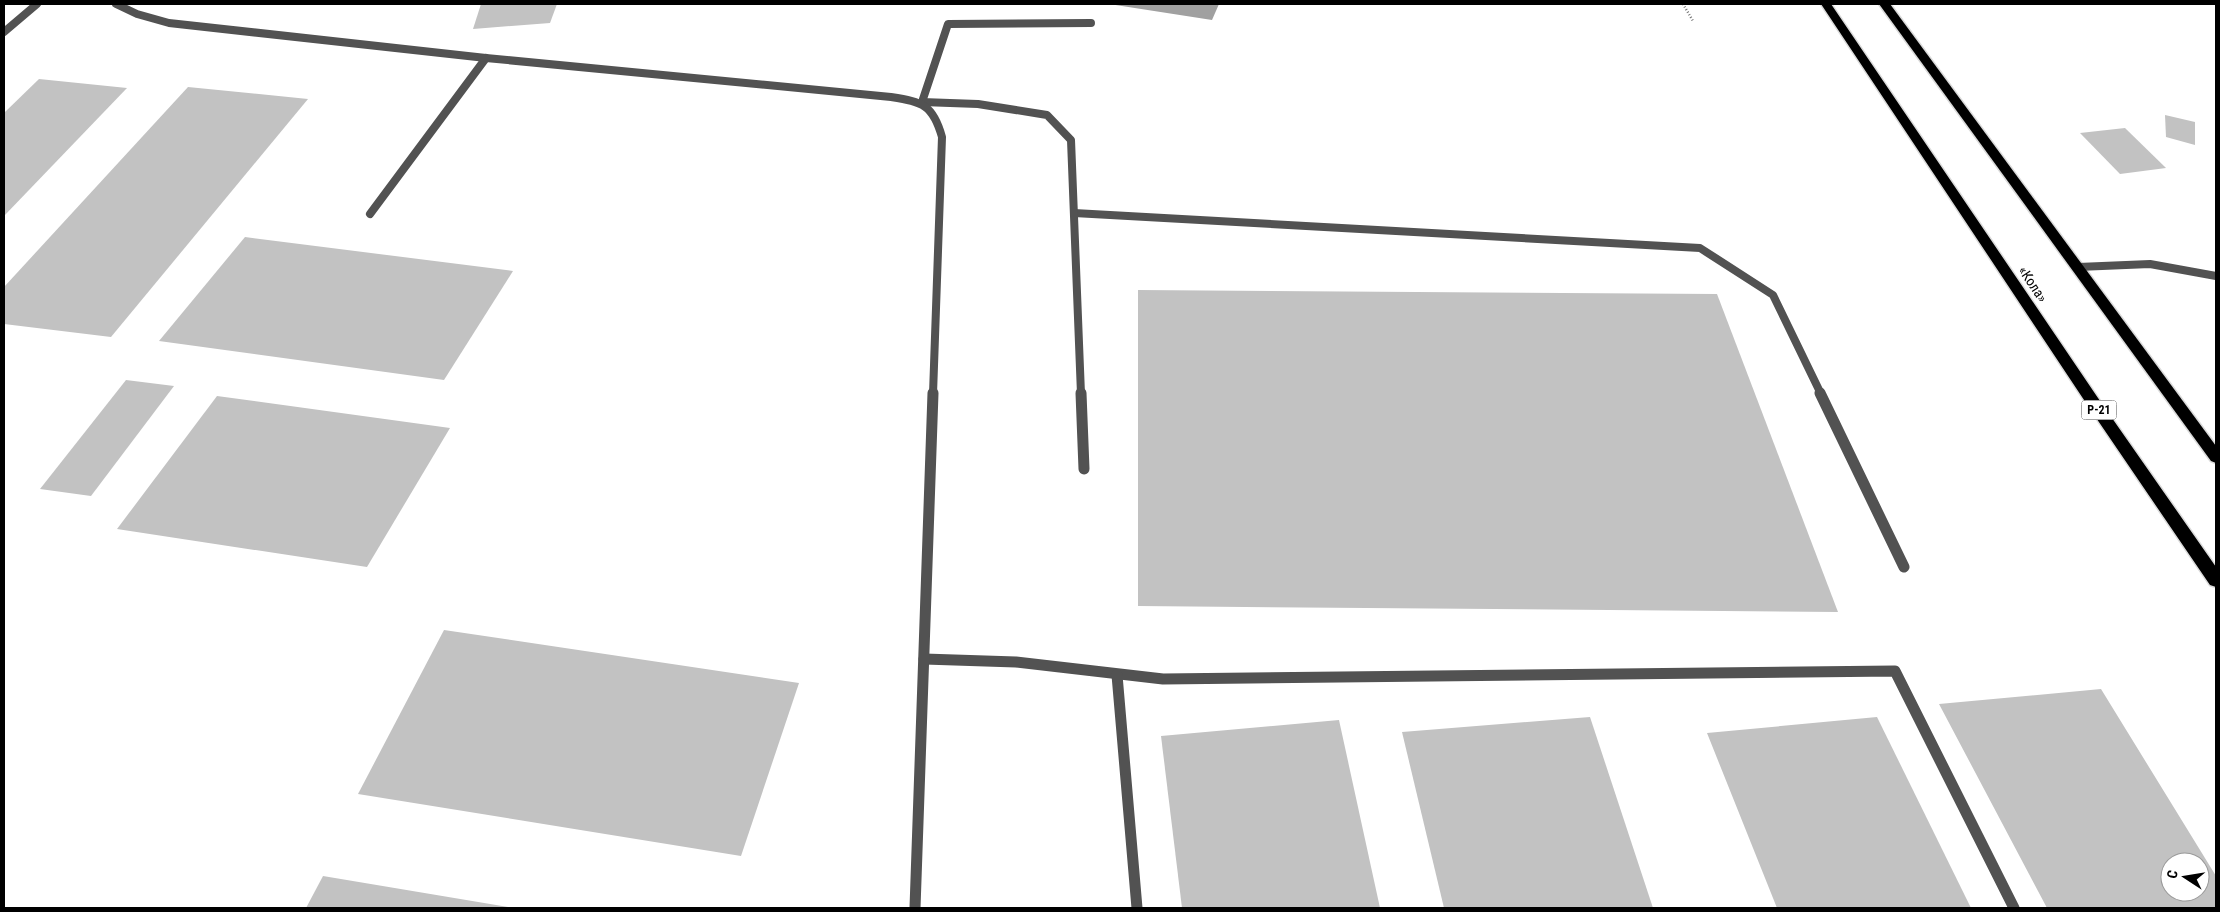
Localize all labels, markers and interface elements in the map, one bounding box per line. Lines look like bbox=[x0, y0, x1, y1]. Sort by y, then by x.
street label: «Кола» bbox=[2015, 263, 2051, 305]
road number: Р-21 bbox=[2082, 400, 2116, 420]
north arrow bbox=[2160, 852, 2210, 902]
text: С bbox=[2164, 869, 2181, 880]

